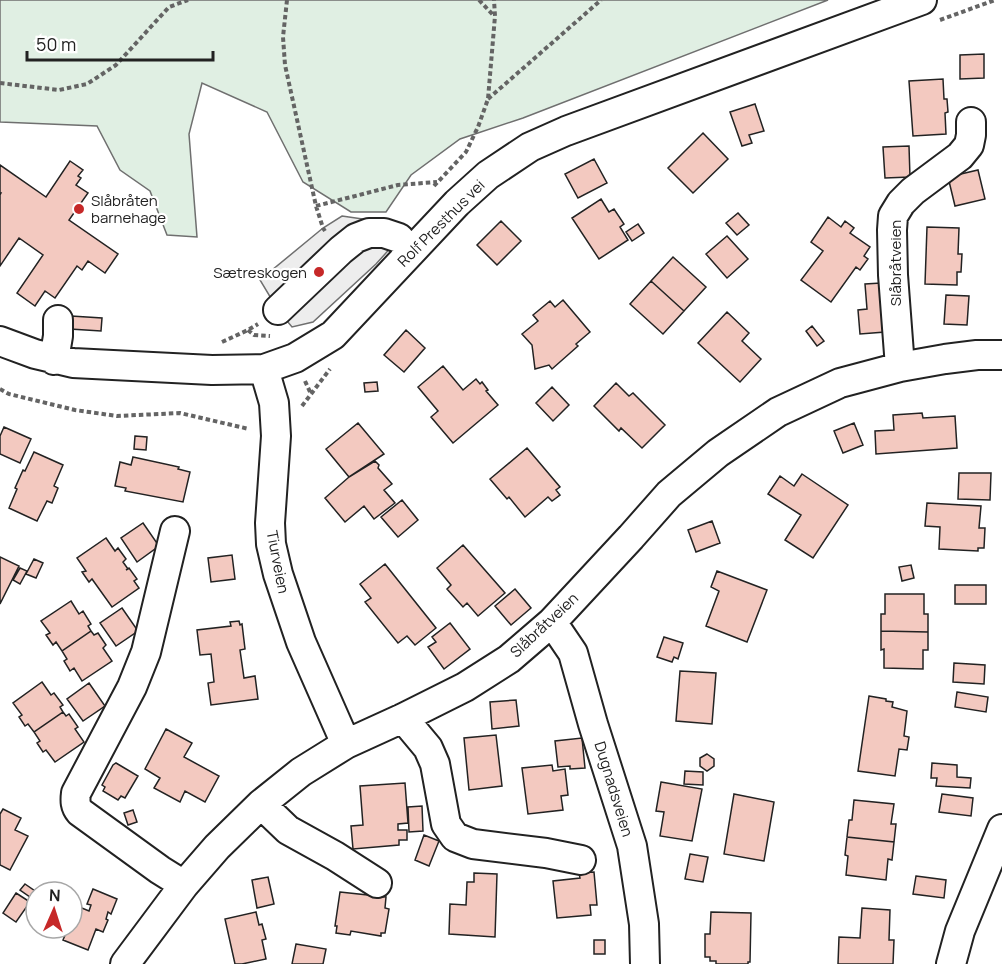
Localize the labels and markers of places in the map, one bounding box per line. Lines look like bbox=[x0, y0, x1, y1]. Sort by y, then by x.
place label: Slåbråten barnehage bbox=[91, 190, 166, 228]
marker: Slåbråten barnehage bbox=[72, 202, 86, 216]
place label: Sætreskogen bbox=[213, 262, 307, 283]
marker: Sætreskogen bbox=[312, 265, 326, 279]

